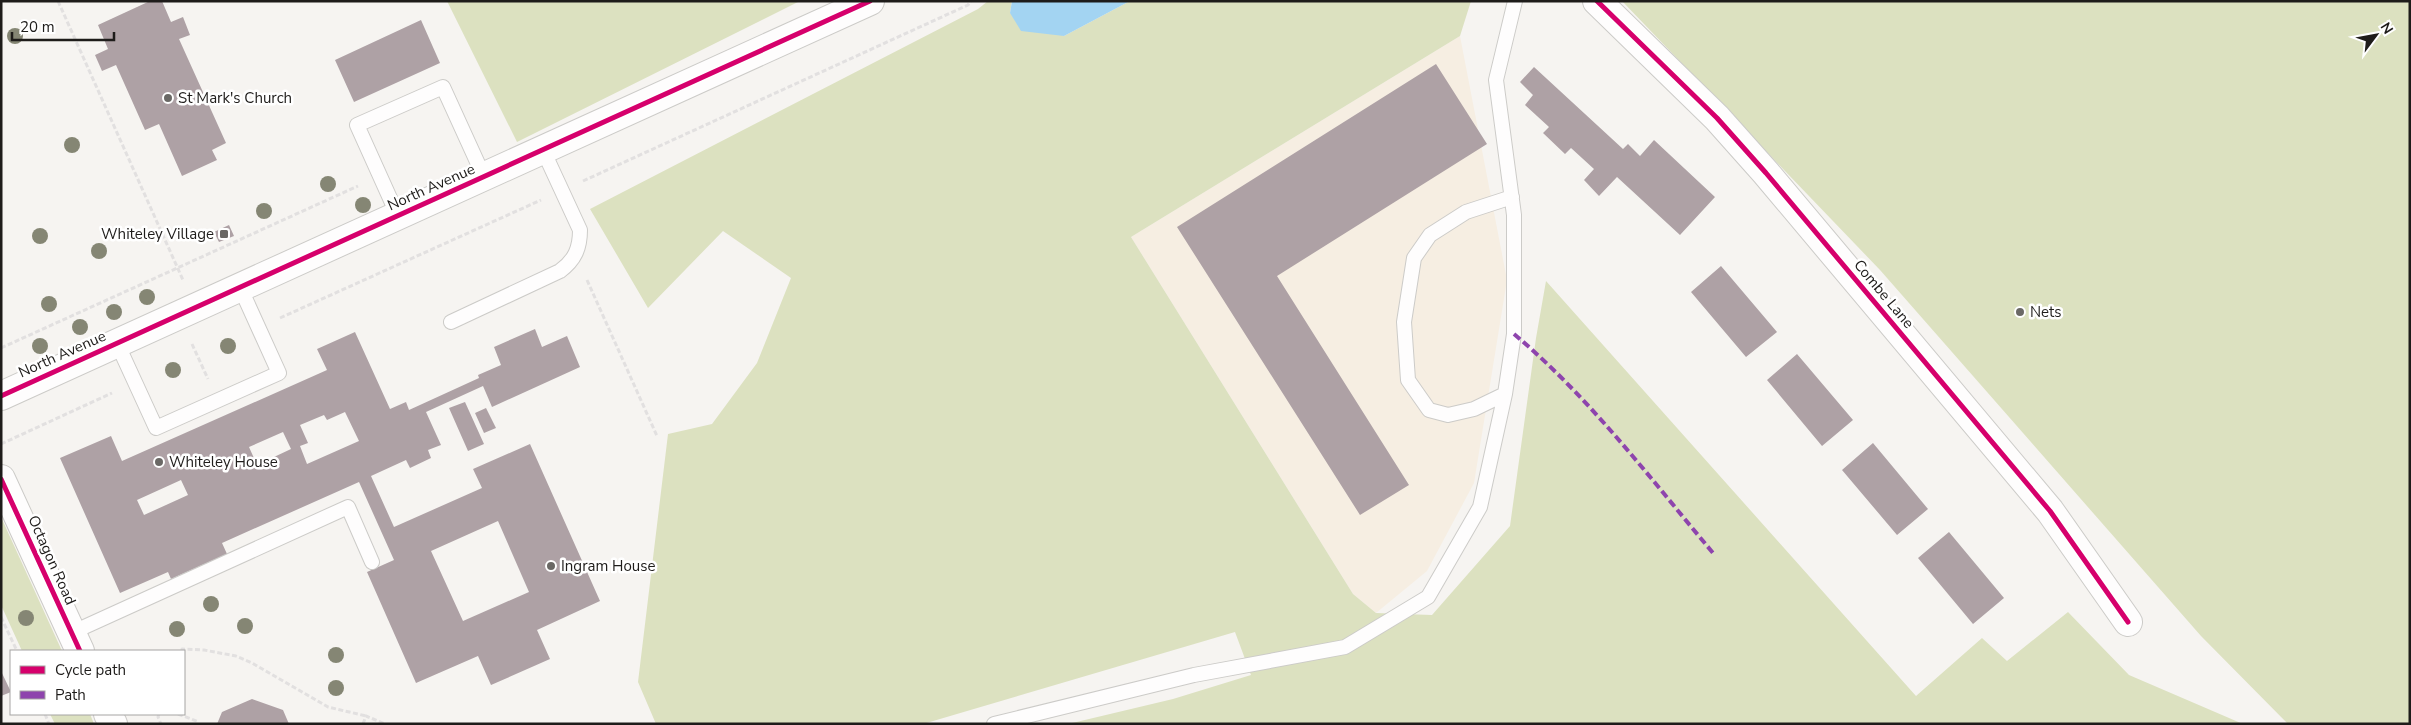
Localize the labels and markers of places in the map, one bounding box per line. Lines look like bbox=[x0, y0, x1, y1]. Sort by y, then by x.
place label: St Mark's Church bbox=[178, 88, 292, 108]
marker: St Mark's Church bbox=[162, 92, 174, 104]
place label: Whiteley Village bbox=[101, 224, 214, 244]
marker: Whiteley Village bbox=[218, 228, 230, 240]
place label: Nets bbox=[2030, 302, 2062, 322]
marker: Nets bbox=[2014, 306, 2026, 318]
place label: Whiteley House bbox=[169, 452, 278, 472]
marker: Whiteley House bbox=[153, 456, 165, 468]
place label: Ingram House bbox=[561, 556, 655, 576]
marker: Ingram House bbox=[545, 560, 557, 572]

